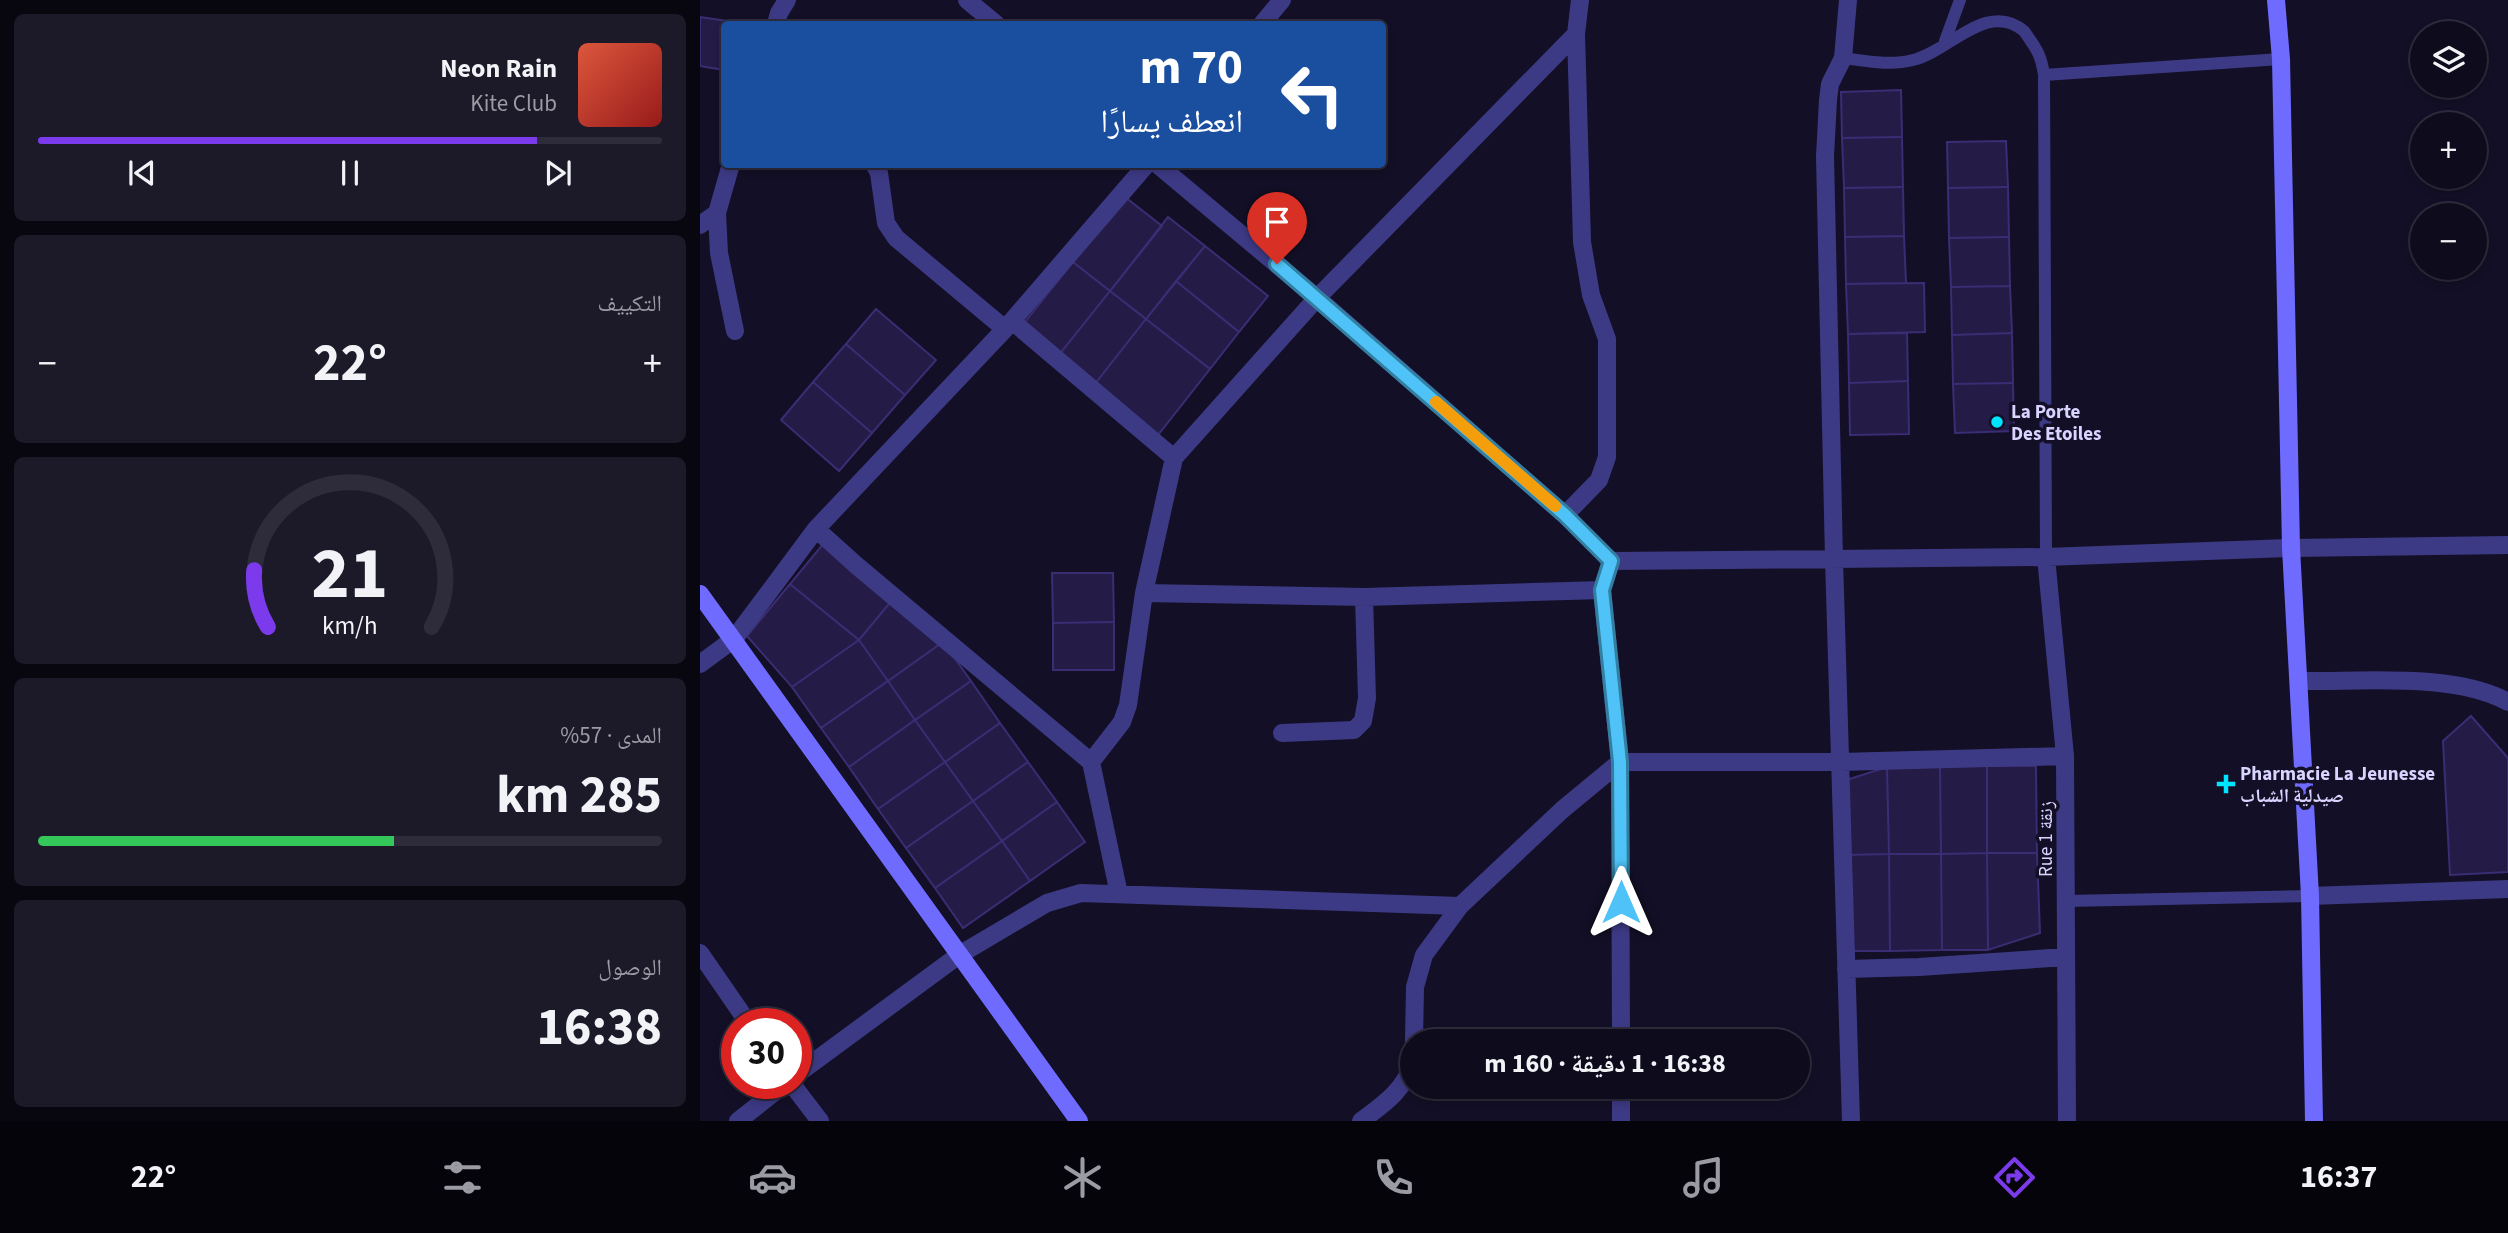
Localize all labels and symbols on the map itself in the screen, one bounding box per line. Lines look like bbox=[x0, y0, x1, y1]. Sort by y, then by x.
pin bbox=[1247, 192, 1307, 264]
place label: La Porte Des Etoiles bbox=[2011, 399, 2101, 448]
marker: La Porte Des Etoiles bbox=[1989, 414, 2005, 430]
place label: Pharmacie La Jeunesse صيدلية الشباب bbox=[2240, 761, 2435, 810]
marker: Pharmacie La Jeunesse صيدلية الشباب bbox=[2218, 776, 2234, 792]
street label: Rue 1 زنقة bbox=[2033, 801, 2060, 877]
position arrow bbox=[1584, 865, 1658, 939]
speed limit sign: 30 bbox=[721, 1008, 812, 1099]

